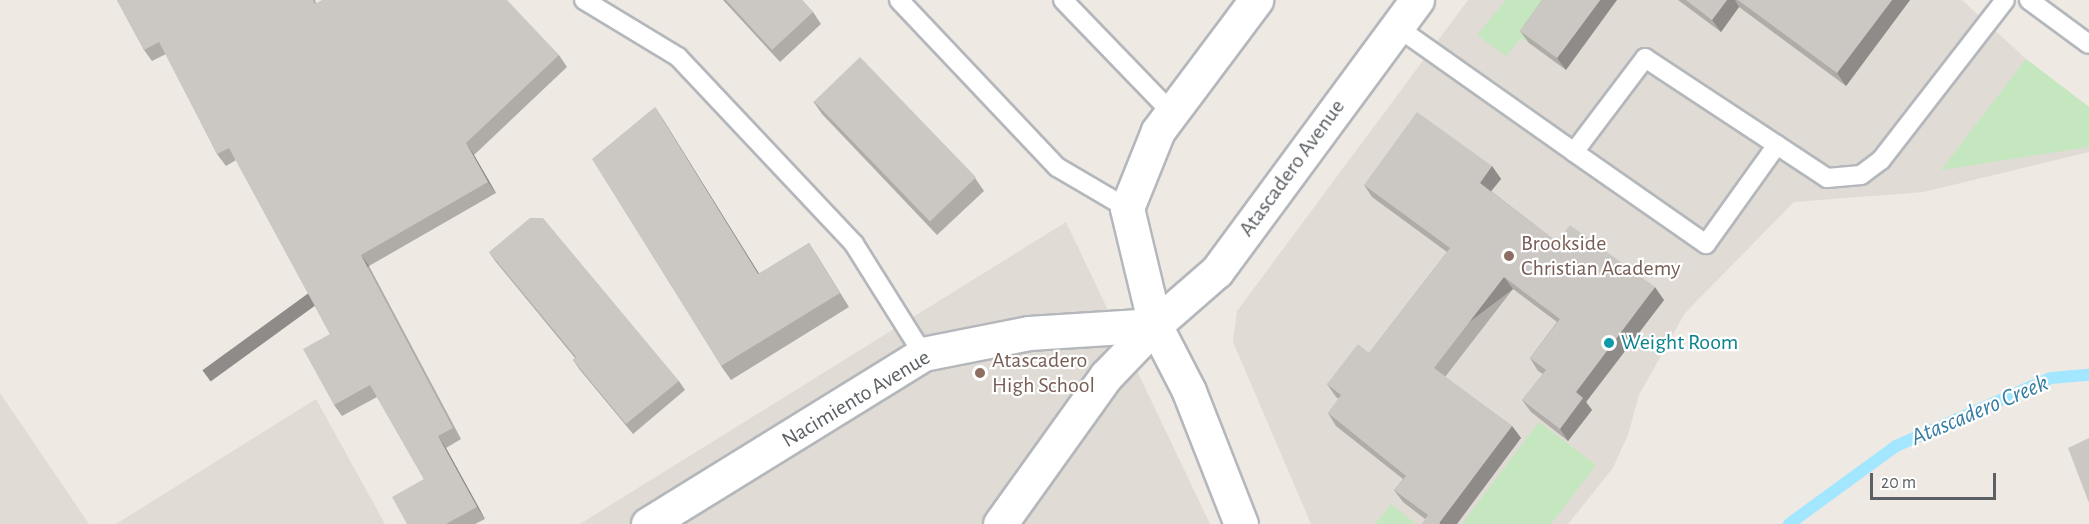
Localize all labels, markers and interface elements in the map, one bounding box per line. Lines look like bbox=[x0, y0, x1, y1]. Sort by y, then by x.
street label: Atascadero Avenue bbox=[1233, 94, 1351, 242]
place label: Brookside Christian Academy bbox=[1521, 230, 1680, 282]
marker: Brookside Christian Academy bbox=[1502, 249, 1516, 263]
place label: Weight Room bbox=[1621, 330, 1738, 356]
marker: Weight Room bbox=[1602, 336, 1616, 350]
street label: Nacimiento Avenue bbox=[777, 344, 935, 454]
place label: Atascadero High School bbox=[992, 347, 1095, 398]
marker: Atascadero High School bbox=[973, 366, 987, 380]
water label: Atascadero Creek bbox=[1907, 369, 2053, 453]
scale bar bbox=[1873, 461, 1999, 499]
text: 20 m bbox=[1881, 474, 1916, 492]

